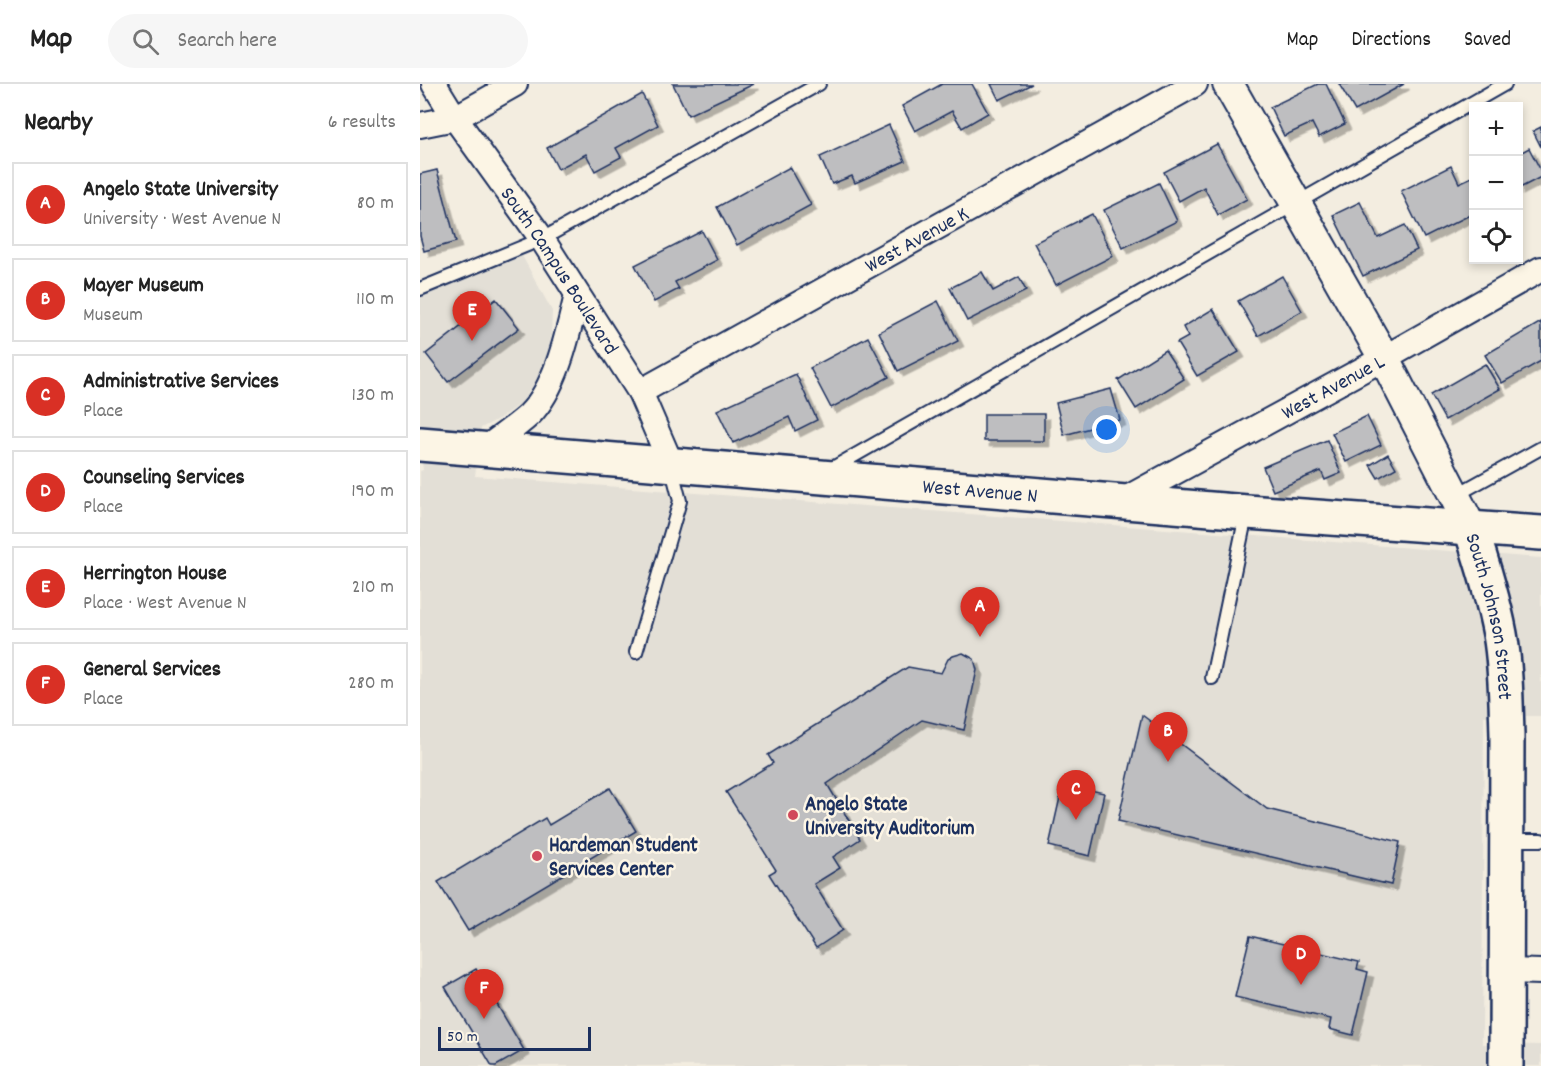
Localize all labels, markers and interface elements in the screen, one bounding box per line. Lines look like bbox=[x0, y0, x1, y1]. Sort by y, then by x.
search box bbox=[108, 14, 528, 68]
text: Map bbox=[30, 21, 72, 61]
icon: search bbox=[129, 25, 162, 58]
text: Search here bbox=[177, 26, 277, 57]
text: Map bbox=[1287, 26, 1318, 56]
text: Directions bbox=[1351, 26, 1431, 56]
text: Saved bbox=[1464, 26, 1511, 56]
map controls bbox=[1469, 102, 1523, 264]
button: + bbox=[1469, 102, 1523, 156]
text: Nearby bbox=[24, 105, 92, 142]
text: 6 results bbox=[328, 109, 396, 137]
button: − bbox=[1469, 156, 1523, 210]
text: Angelo State University bbox=[83, 175, 278, 206]
street label: South Campus Boulevard bbox=[491, 182, 624, 361]
text: A bbox=[40, 190, 51, 218]
text: 80 m bbox=[357, 190, 394, 218]
street label: West Avenue K bbox=[860, 200, 975, 282]
text: University · West Avenue N bbox=[83, 206, 281, 234]
button: locate bbox=[1469, 210, 1523, 264]
text: Mayer Museum bbox=[83, 271, 204, 302]
text: B bbox=[41, 286, 50, 314]
text: 110 m bbox=[356, 286, 394, 314]
pin: E bbox=[452, 292, 492, 341]
text: Museum bbox=[83, 302, 143, 330]
street label: West Avenue L bbox=[1277, 348, 1391, 429]
text: Administrative Services bbox=[83, 367, 279, 398]
text: C bbox=[41, 382, 50, 410]
text: 130 m bbox=[352, 382, 394, 410]
text: Place bbox=[83, 398, 123, 426]
your location bbox=[1092, 415, 1121, 444]
text: Counseling Services bbox=[83, 463, 245, 494]
street label: West Avenue N bbox=[921, 473, 1039, 513]
text: D bbox=[40, 478, 51, 506]
text: 190 m bbox=[351, 478, 394, 506]
text: Place bbox=[83, 494, 123, 522]
street label: South Johnson Street bbox=[1455, 530, 1518, 701]
text: Herrington House bbox=[83, 559, 227, 590]
text: E bbox=[41, 574, 50, 602]
text: 210 m bbox=[352, 574, 394, 602]
pin: A bbox=[960, 588, 1000, 637]
text: Place · West Avenue N bbox=[83, 590, 247, 618]
text: General Services bbox=[83, 655, 221, 686]
text: F bbox=[41, 670, 50, 698]
text: 280 m bbox=[348, 670, 394, 698]
text: Place bbox=[83, 686, 123, 714]
pin: B bbox=[1148, 712, 1188, 762]
pin: C bbox=[1056, 770, 1096, 820]
place label: Angelo State University Auditorium bbox=[805, 791, 975, 845]
marker: Angelo State University Auditorium bbox=[786, 808, 800, 822]
place label: Hardeman Student Services Center bbox=[549, 832, 698, 886]
marker: Hardeman Student Services Center bbox=[530, 849, 544, 863]
pin: D bbox=[1282, 936, 1320, 985]
pin: F bbox=[464, 970, 504, 1019]
scale bar bbox=[438, 1024, 591, 1052]
text: 50 m bbox=[447, 1026, 478, 1049]

